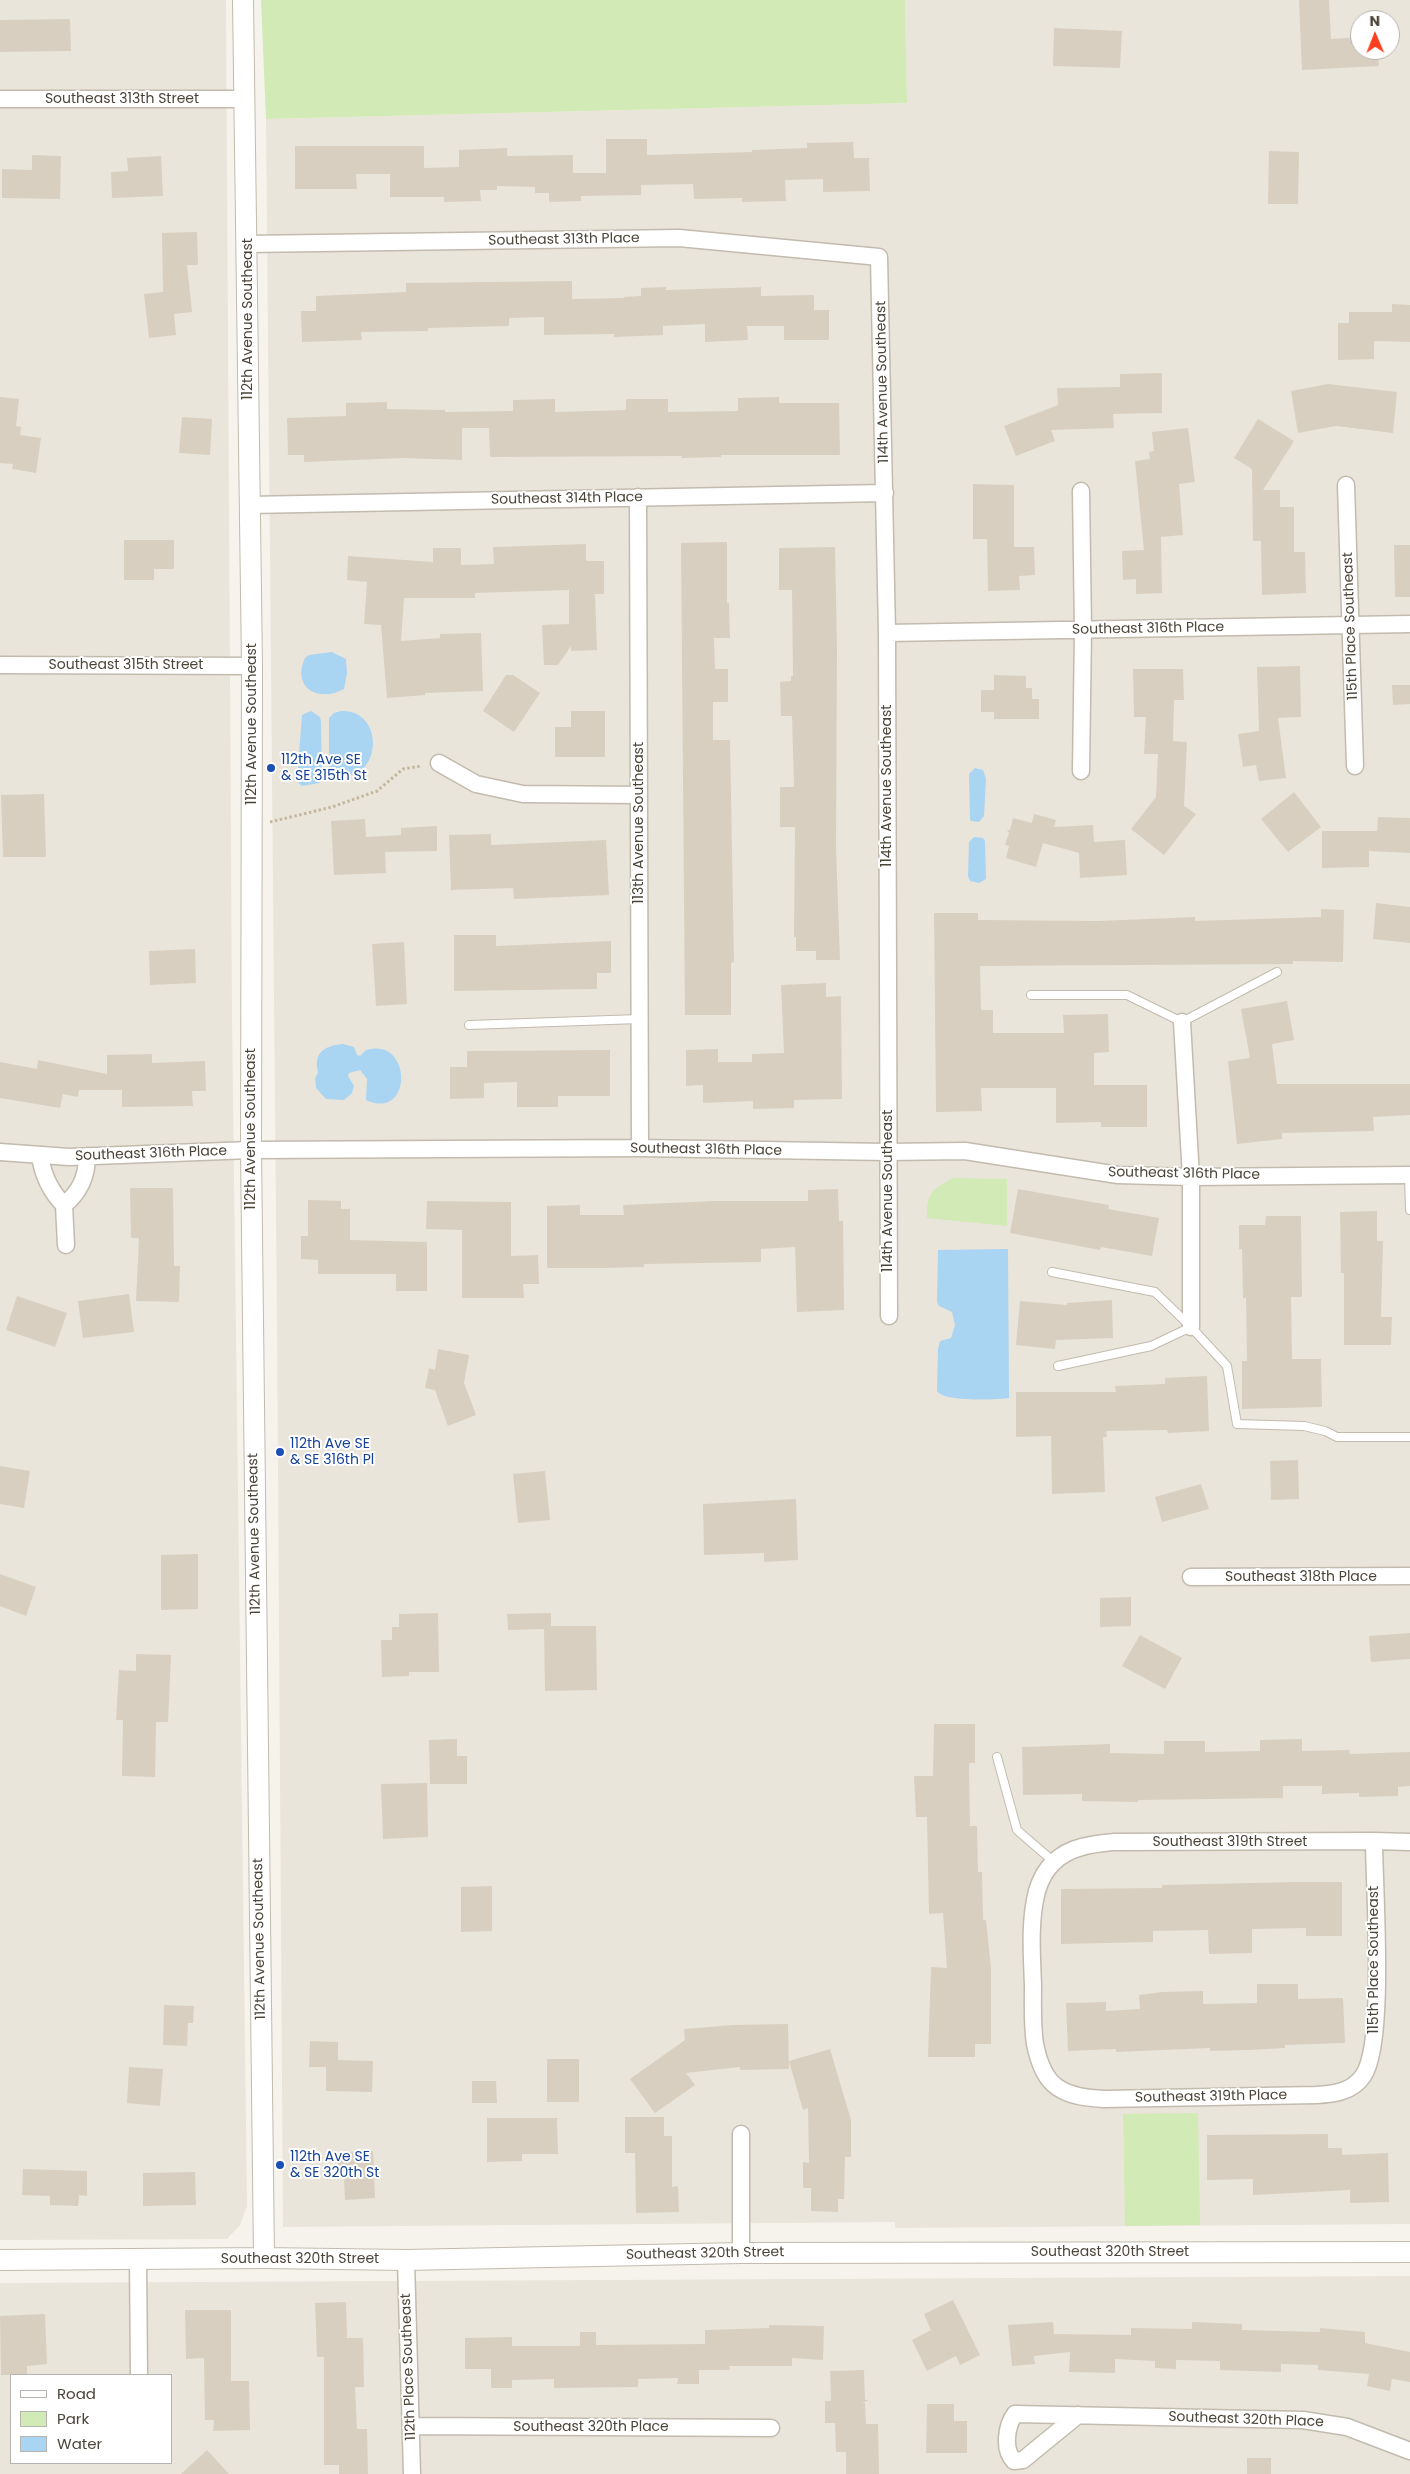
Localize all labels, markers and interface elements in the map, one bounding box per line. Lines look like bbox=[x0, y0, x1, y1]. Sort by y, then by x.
north arrow bbox=[1350, 10, 1400, 60]
text: N bbox=[1369, 11, 1380, 31]
street label: Southeast 313th Street bbox=[45, 91, 199, 107]
street label: Southeast 313th Place bbox=[488, 230, 640, 250]
street label: 112th Avenue Southeast bbox=[240, 238, 256, 400]
street label: 114th Avenue Southeast bbox=[873, 301, 893, 463]
street label: Southeast 314th Place bbox=[491, 489, 643, 509]
street label: 115th Place Southeast bbox=[1340, 552, 1362, 700]
street label: Southeast 316th Place bbox=[1072, 619, 1224, 639]
street label: 112th Avenue Southeast bbox=[244, 643, 260, 805]
street label: Southeast 315th Street bbox=[49, 657, 203, 673]
street label: 114th Avenue Southeast bbox=[879, 705, 895, 867]
street label: 113th Avenue Southeast bbox=[631, 742, 647, 904]
place label: 112th Ave SE & SE 315th St bbox=[281, 752, 367, 784]
marker: 112th Ave SE & SE 315th St bbox=[265, 762, 277, 774]
street label: 112th Avenue Southeast bbox=[243, 1048, 259, 1210]
street label: 114th Avenue Southeast bbox=[880, 1110, 896, 1272]
street label: Southeast 316th Place bbox=[630, 1140, 782, 1160]
street label: Southeast 316th Place bbox=[75, 1143, 227, 1165]
street label: Southeast 316th Place bbox=[1108, 1164, 1260, 1184]
place label: 112th Ave SE & SE 316th Pl bbox=[290, 1436, 374, 1468]
marker: 112th Ave SE & SE 316th Pl bbox=[274, 1446, 286, 1458]
street label: 112th Avenue Southeast bbox=[245, 1453, 265, 1615]
street label: Southeast 318th Place bbox=[1225, 1569, 1377, 1585]
street label: Southeast 319th Street bbox=[1153, 1834, 1307, 1850]
street label: 112th Avenue Southeast bbox=[250, 1858, 270, 2020]
street label: 115th Place Southeast bbox=[1366, 1886, 1382, 2034]
street label: Southeast 319th Place bbox=[1135, 2087, 1287, 2107]
place label: 112th Ave SE & SE 320th St bbox=[290, 2149, 379, 2182]
marker: 112th Ave SE & SE 320th St bbox=[274, 2159, 286, 2171]
street label: Southeast 320th Street bbox=[626, 2244, 784, 2264]
street label: Southeast 320th Street bbox=[1031, 2244, 1189, 2260]
street label: Southeast 320th Street bbox=[221, 2251, 379, 2267]
street label: 112th Place Southeast bbox=[398, 2293, 420, 2441]
legend bbox=[10, 2374, 172, 2464]
text: Road bbox=[57, 2383, 96, 2404]
text: Park bbox=[57, 2408, 89, 2429]
street label: Southeast 320th Place bbox=[1168, 2409, 1324, 2431]
street label: Southeast 320th Place bbox=[513, 2419, 669, 2435]
text: Water bbox=[57, 2433, 102, 2454]

